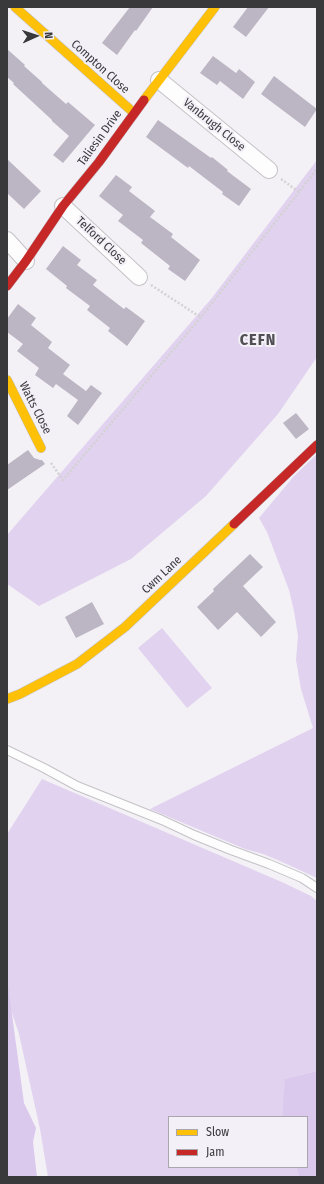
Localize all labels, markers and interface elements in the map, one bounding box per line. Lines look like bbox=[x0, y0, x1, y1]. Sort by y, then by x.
north arrow bbox=[16, 16, 56, 56]
text: N bbox=[42, 32, 55, 39]
street label: Compton Close bbox=[68, 37, 132, 97]
street label: Vanbrugh Close bbox=[180, 96, 248, 154]
street label: Taliesin Drive bbox=[75, 107, 125, 169]
street label: Telford Close bbox=[73, 214, 129, 268]
district label: CEFN bbox=[240, 331, 276, 351]
street label: Watts Close bbox=[16, 379, 54, 437]
street label: Cwm Lane bbox=[139, 553, 185, 597]
legend bbox=[168, 1116, 308, 1168]
text: Slow bbox=[206, 1125, 229, 1139]
text: Jam bbox=[206, 1145, 224, 1159]

